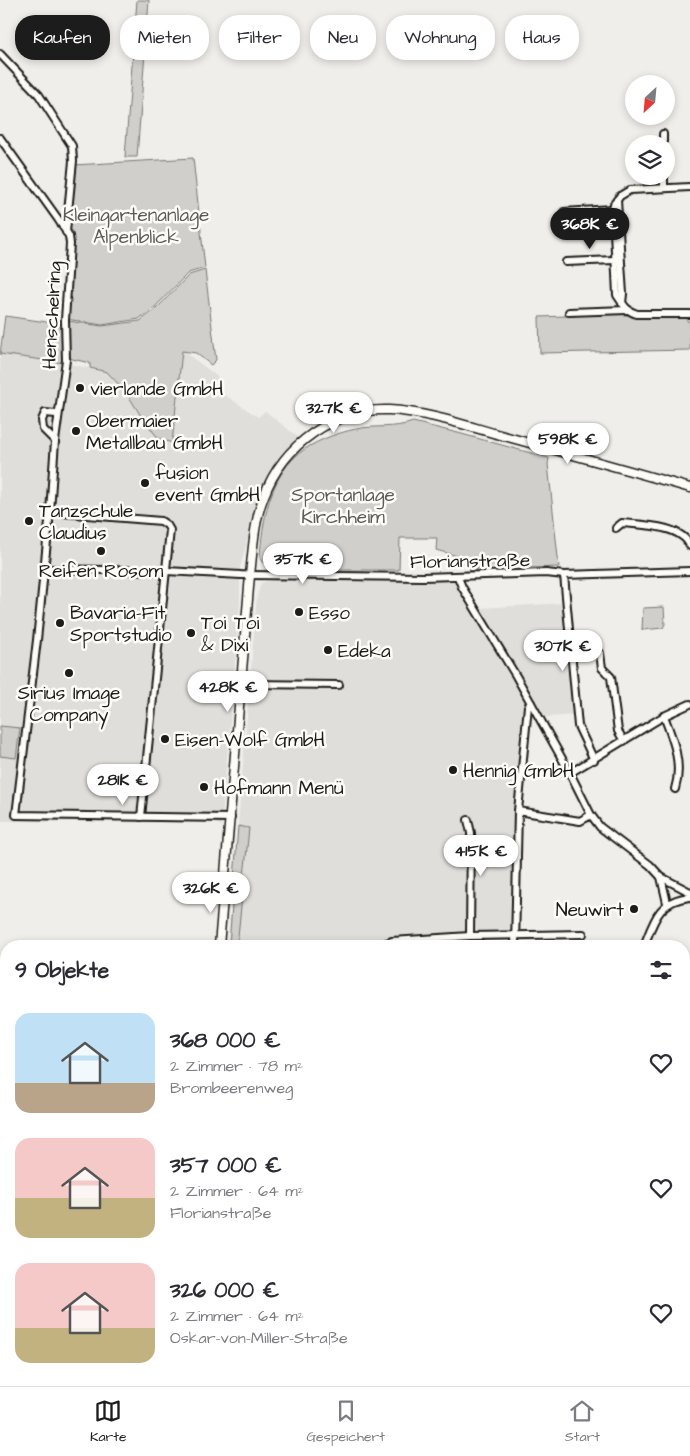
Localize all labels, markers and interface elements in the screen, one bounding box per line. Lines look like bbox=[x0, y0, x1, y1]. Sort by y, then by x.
chip: Kaufen bbox=[15, 15, 110, 60]
chip: Mieten bbox=[120, 15, 209, 60]
chip: Filter bbox=[219, 15, 300, 60]
chip: Neu bbox=[310, 15, 376, 60]
chip: Wohnung bbox=[386, 15, 495, 60]
chip: Haus bbox=[505, 15, 579, 60]
north arrow bbox=[625, 75, 675, 125]
map controls bbox=[625, 75, 675, 185]
button: layers bbox=[625, 135, 675, 185]
park label: Kleingartenanlage Alpenblick bbox=[63, 202, 209, 251]
pin: 368K € bbox=[549, 208, 631, 250]
text: 368K € bbox=[561, 213, 619, 235]
street label: Henschelring bbox=[36, 260, 70, 370]
place label: vierlande GmbH bbox=[90, 376, 223, 403]
marker: vierlande GmbH bbox=[74, 382, 86, 394]
pin: 327K € bbox=[293, 392, 375, 434]
text: 327K € bbox=[306, 397, 362, 419]
place label: Obermaier Metallbau GmbH bbox=[86, 408, 223, 457]
pin: 598K € bbox=[527, 422, 609, 465]
marker: Obermaier Metallbau GmbH bbox=[70, 425, 82, 437]
text: 598K € bbox=[538, 428, 598, 450]
place label: fusion event GmbH bbox=[155, 460, 260, 509]
marker: fusion event GmbH bbox=[139, 477, 151, 489]
park label: Sportanlage Kirchheim bbox=[291, 482, 395, 531]
place label: Tanzschule Claudius bbox=[39, 498, 133, 547]
marker: Tanzschule Claudius bbox=[23, 515, 35, 527]
pin: 357K € bbox=[262, 542, 344, 585]
marker: Reifen Rosom bbox=[95, 545, 107, 557]
street label: Florianstraße bbox=[410, 547, 531, 576]
text: 357K € bbox=[274, 548, 332, 570]
place label: Reifen Rosom bbox=[39, 558, 164, 585]
place label: Bavaria-Fit Sportstudio bbox=[70, 600, 172, 649]
place label: Esso bbox=[309, 600, 350, 627]
marker: Esso bbox=[293, 606, 305, 618]
place label: Toi Toi & Dixi bbox=[201, 610, 260, 659]
marker: Bavaria-Fit Sportstudio bbox=[54, 617, 66, 629]
marker: Toi Toi & Dixi bbox=[185, 627, 197, 639]
pin: 307K € bbox=[522, 630, 604, 672]
text: 307K € bbox=[535, 635, 591, 657]
place label: Edeka bbox=[338, 638, 391, 665]
marker: Edeka bbox=[322, 644, 334, 656]
marker: Sirius Image Company bbox=[63, 667, 75, 679]
pin: 428K € bbox=[187, 670, 269, 713]
text: 428K € bbox=[198, 676, 258, 698]
place label: Sirius Image Company bbox=[18, 680, 120, 730]
place label: Eisen-Wolf GmbH bbox=[175, 727, 325, 754]
marker: Eisen-Wolf GmbH bbox=[159, 733, 171, 745]
place label: Hennig GmbH bbox=[463, 758, 574, 786]
pin: 281K € bbox=[82, 764, 164, 806]
marker: Hennig GmbH bbox=[447, 764, 459, 776]
text: 281K € bbox=[98, 769, 148, 791]
place label: Hofmann Menü bbox=[214, 775, 344, 802]
marker: Hofmann Menü bbox=[198, 781, 210, 793]
pin: 415K € bbox=[440, 834, 522, 877]
text: 415K € bbox=[454, 840, 508, 862]
pin: 326K € bbox=[170, 872, 252, 914]
text: 326K € bbox=[183, 877, 239, 899]
place label: Neuwirt bbox=[556, 897, 624, 924]
marker: Neuwirt bbox=[628, 903, 640, 915]
text: 9 Objekte bbox=[15, 956, 109, 985]
icon: filters bbox=[647, 956, 675, 984]
text: 368 000 € bbox=[170, 1026, 281, 1055]
icon: home bbox=[55, 1033, 115, 1093]
icon: heart bbox=[647, 1049, 675, 1077]
text: 2 Zimmer · 78 m² bbox=[170, 1055, 303, 1077]
text: Brombeerenweg bbox=[170, 1077, 293, 1099]
text: 357 000 € bbox=[170, 1151, 282, 1180]
icon: home bbox=[55, 1158, 115, 1218]
icon: heart bbox=[647, 1174, 675, 1202]
text: 2 Zimmer · 64 m² bbox=[170, 1180, 304, 1202]
text: Florianstraße bbox=[170, 1202, 271, 1224]
text: 326 000 € bbox=[170, 1276, 279, 1305]
icon: home bbox=[55, 1283, 115, 1343]
icon: heart bbox=[647, 1299, 675, 1327]
text: 2 Zimmer · 64 m² bbox=[170, 1305, 304, 1327]
text: Oskar-von-Miller-Straße bbox=[170, 1327, 348, 1349]
tab: Karte bbox=[90, 1397, 127, 1447]
tab: Gespeichert bbox=[306, 1397, 385, 1447]
tab: Start bbox=[565, 1397, 600, 1447]

